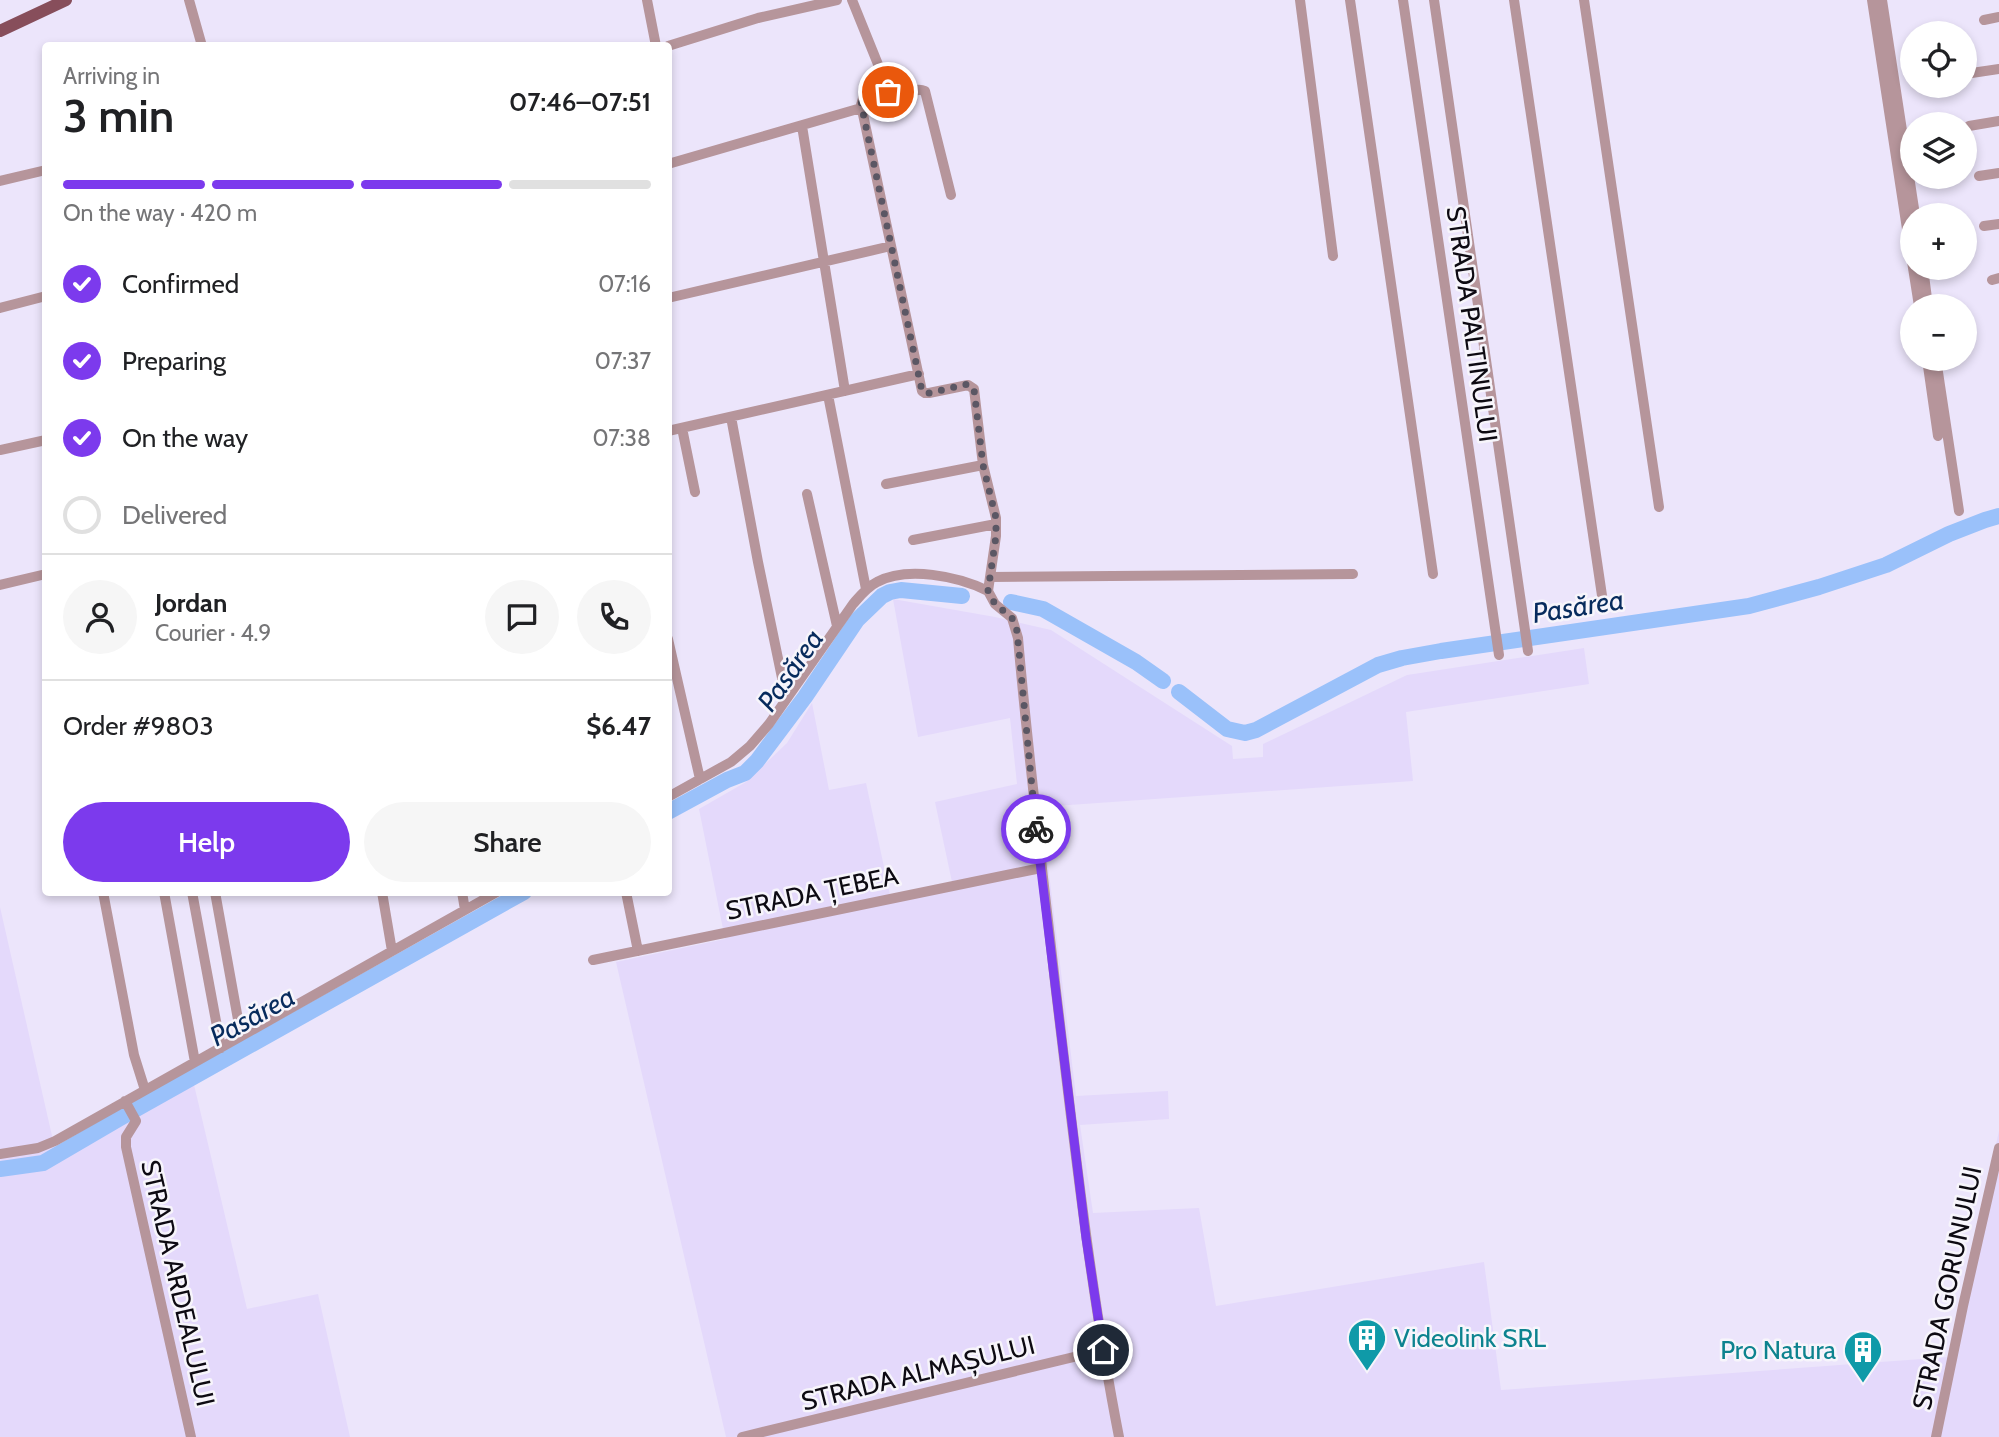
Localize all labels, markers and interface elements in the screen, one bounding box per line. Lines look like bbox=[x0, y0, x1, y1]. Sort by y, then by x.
map controls bbox=[1900, 21, 1977, 371]
button: locate bbox=[1900, 21, 1977, 98]
text: Arriving in bbox=[63, 62, 160, 90]
pin bbox=[858, 62, 918, 122]
icon: bag bbox=[869, 73, 907, 111]
text: 07:46–07:51 bbox=[509, 86, 651, 118]
text: 3 min bbox=[63, 88, 174, 144]
button: layers bbox=[1900, 112, 1977, 189]
text: On the way · 420 m bbox=[63, 199, 257, 227]
button: + bbox=[1900, 203, 1977, 280]
street label: STRADA PALTINULUI bbox=[1440, 204, 1504, 444]
icon: check bbox=[63, 265, 101, 303]
text: Confirmed bbox=[122, 268, 239, 300]
text: 07:16 bbox=[598, 270, 651, 298]
button: − bbox=[1900, 294, 1977, 371]
icon: check bbox=[63, 342, 101, 380]
text: Preparing bbox=[122, 345, 226, 377]
text: 07:37 bbox=[595, 347, 651, 375]
icon: check bbox=[63, 419, 101, 457]
text: On the way bbox=[122, 422, 248, 454]
text: 07:38 bbox=[592, 424, 651, 452]
text: Delivered bbox=[122, 499, 227, 531]
button: person bbox=[63, 580, 137, 654]
button: chat bbox=[485, 580, 559, 654]
button: phone bbox=[577, 580, 651, 654]
water label: Pasărea bbox=[1530, 582, 1626, 630]
text: Jordan bbox=[155, 587, 227, 619]
text: Courier · 4.9 bbox=[155, 619, 271, 647]
water label: Pasărea bbox=[750, 622, 830, 718]
text: Order #9803 bbox=[63, 710, 214, 742]
text: $6.47 bbox=[586, 710, 651, 742]
courier bbox=[1001, 794, 1071, 864]
button: Help bbox=[63, 802, 350, 882]
button: Share bbox=[364, 802, 651, 882]
icon: bike bbox=[1017, 810, 1055, 848]
street label: STRADA ȚEBEA bbox=[723, 859, 901, 928]
water label: Pasărea bbox=[203, 979, 301, 1053]
street label: STRADA ARDEALULUI bbox=[134, 1157, 222, 1409]
street label: STRADA GORUNULUI bbox=[1906, 1163, 1988, 1413]
building icon: Videolink SRL bbox=[1346, 1317, 1388, 1372]
pin bbox=[1073, 1320, 1133, 1380]
place label: Videolink SRL bbox=[1394, 1322, 1546, 1354]
street label: STRADA ALMAȘULUI bbox=[798, 1329, 1038, 1418]
building icon: Pro Natura bbox=[1842, 1329, 1884, 1384]
icon: home bbox=[1084, 1331, 1122, 1369]
place label: Pro Natura bbox=[1720, 1334, 1837, 1366]

